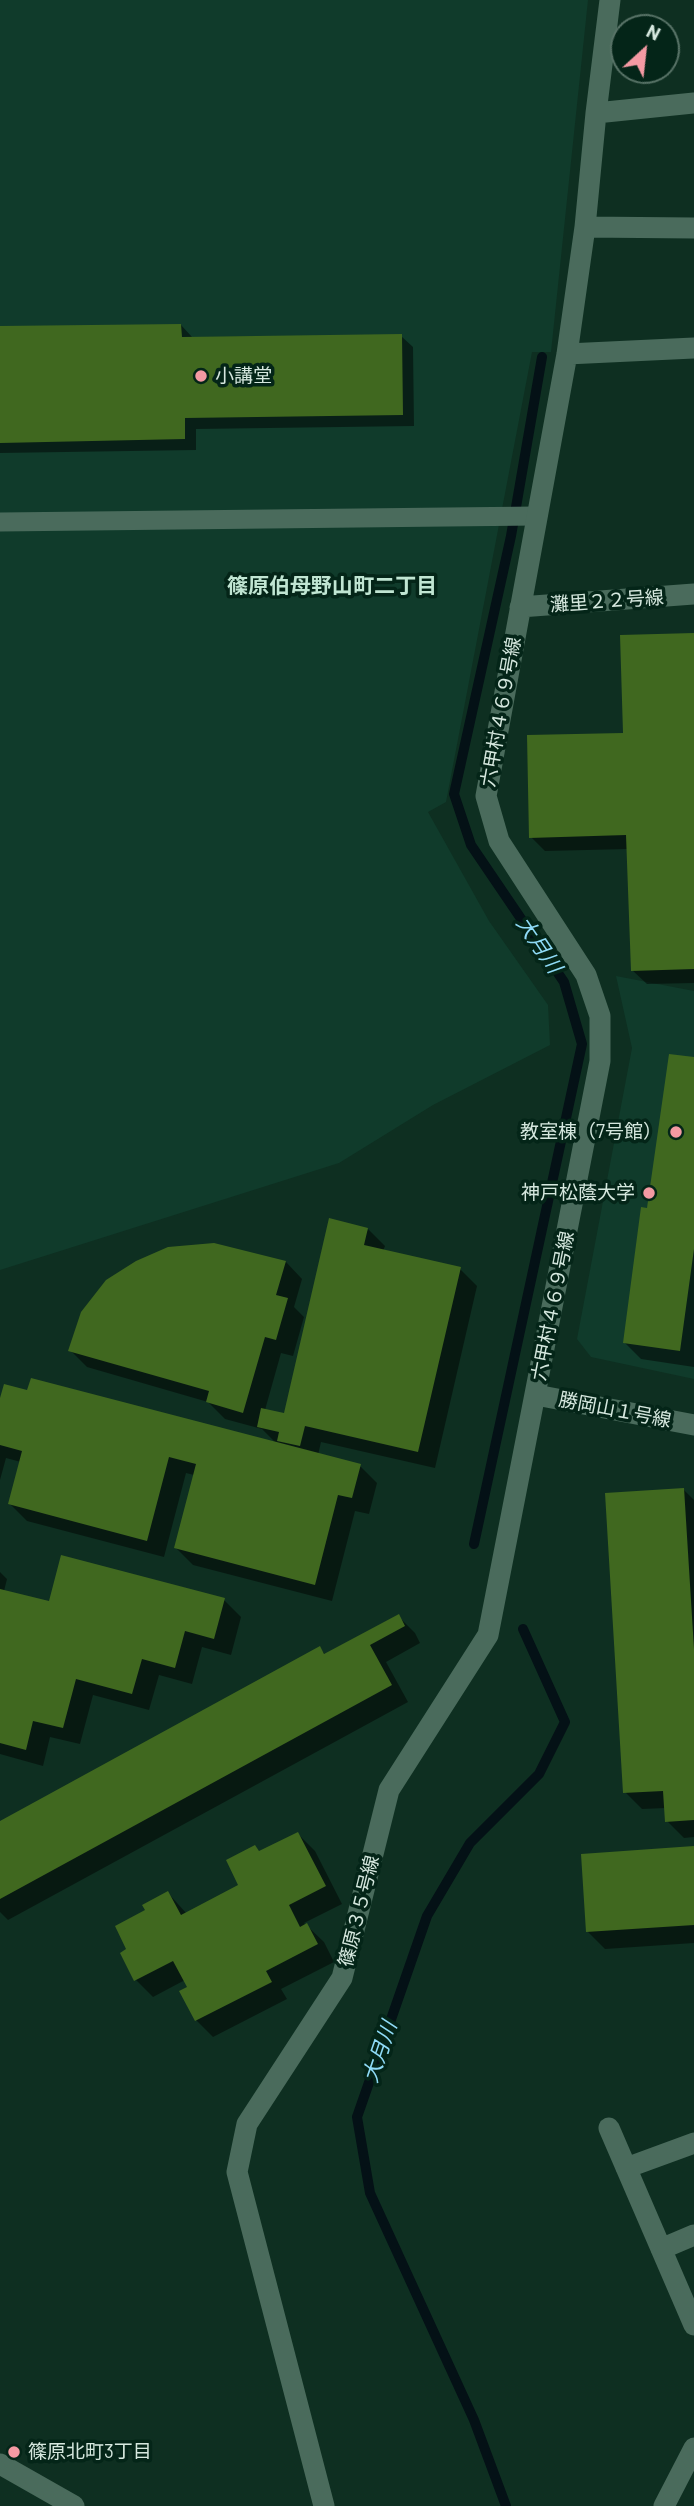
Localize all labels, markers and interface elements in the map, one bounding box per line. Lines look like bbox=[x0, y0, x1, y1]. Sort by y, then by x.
north arrow bbox=[610, 14, 680, 84]
text: N bbox=[643, 19, 665, 45]
place label: 小講堂 bbox=[215, 365, 272, 387]
marker: 小講堂 bbox=[193, 368, 209, 384]
district label: 篠原伯母野山町二丁目 bbox=[227, 573, 437, 599]
street label: 灘里２２号線 bbox=[549, 586, 665, 616]
street label: 六甲村４６９号線 bbox=[477, 635, 525, 789]
water label: 大月川 bbox=[511, 912, 567, 978]
place label: 教室棟（7号館） bbox=[520, 1121, 662, 1143]
marker: 教室棟（7号館） bbox=[668, 1124, 684, 1140]
place label: 神戸松蔭大学 bbox=[521, 1182, 635, 1204]
marker: 神戸松蔭大学 bbox=[641, 1185, 657, 1201]
street label: 六甲村４６９号線 bbox=[527, 1229, 579, 1383]
street label: 勝岡山１号線 bbox=[557, 1388, 673, 1432]
street label: 篠原３５号線 bbox=[334, 1853, 384, 1969]
water label: 大月川 bbox=[358, 2018, 402, 2086]
place label: 篠原北町3丁目 bbox=[28, 2441, 152, 2463]
marker: 篠原北町3丁目 bbox=[6, 2444, 22, 2460]

